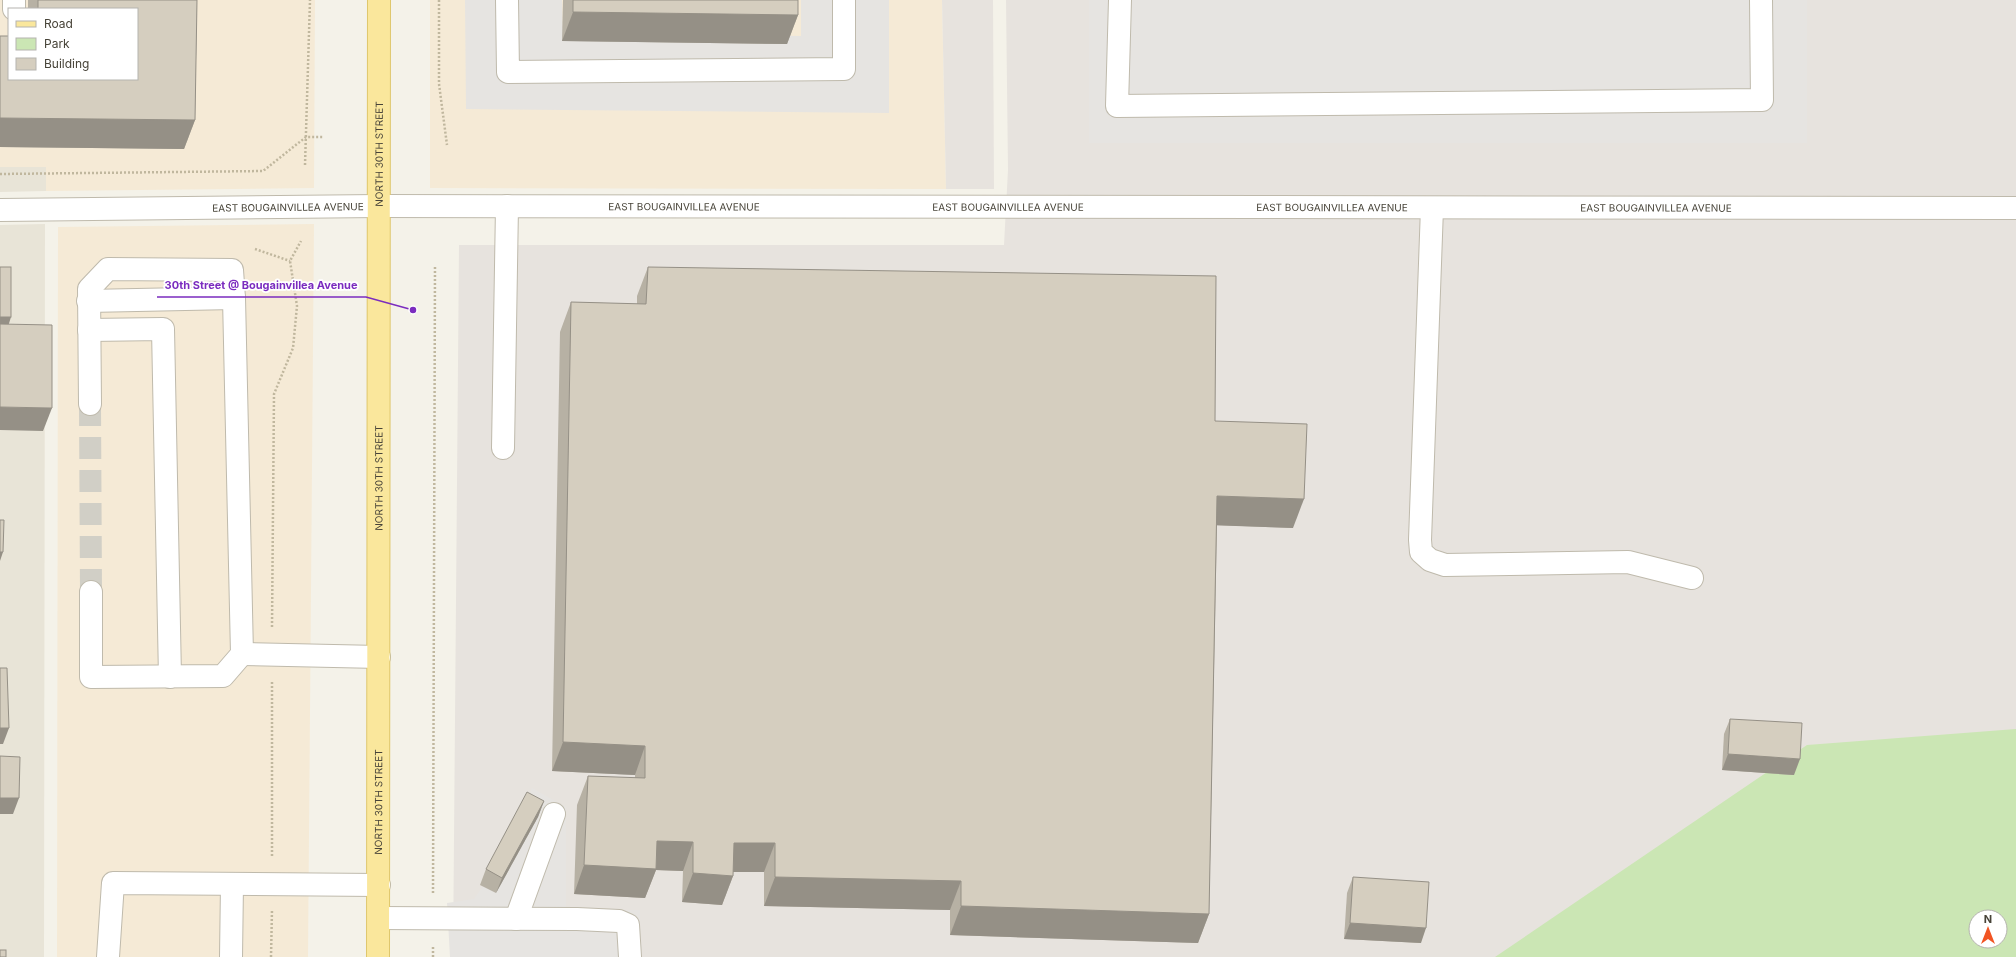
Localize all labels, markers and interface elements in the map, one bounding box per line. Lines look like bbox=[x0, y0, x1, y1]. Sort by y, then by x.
legend bbox=[8, 8, 138, 80]
text: Road bbox=[44, 16, 73, 31]
text: Park bbox=[44, 36, 70, 51]
text: Building bbox=[44, 56, 89, 71]
street label: NORTH 30TH STREET bbox=[373, 101, 385, 207]
street label: EAST BOUGAINVILLEA AVENUE bbox=[212, 200, 364, 214]
street label: EAST BOUGAINVILLEA AVENUE bbox=[608, 200, 760, 212]
street label: EAST BOUGAINVILLEA AVENUE bbox=[932, 201, 1084, 213]
street label: EAST BOUGAINVILLEA AVENUE bbox=[1256, 201, 1408, 213]
street label: EAST BOUGAINVILLEA AVENUE bbox=[1580, 201, 1732, 214]
callout: 30th Street @ Bougainvillea Avenue bbox=[157, 274, 366, 297]
text: 30th Street @ Bougainvillea Avenue bbox=[165, 278, 358, 292]
street label: NORTH 30TH STREET bbox=[372, 425, 385, 531]
street label: NORTH 30TH STREET bbox=[372, 749, 384, 855]
north arrow bbox=[1968, 909, 2008, 949]
text: N bbox=[1984, 912, 1992, 926]

